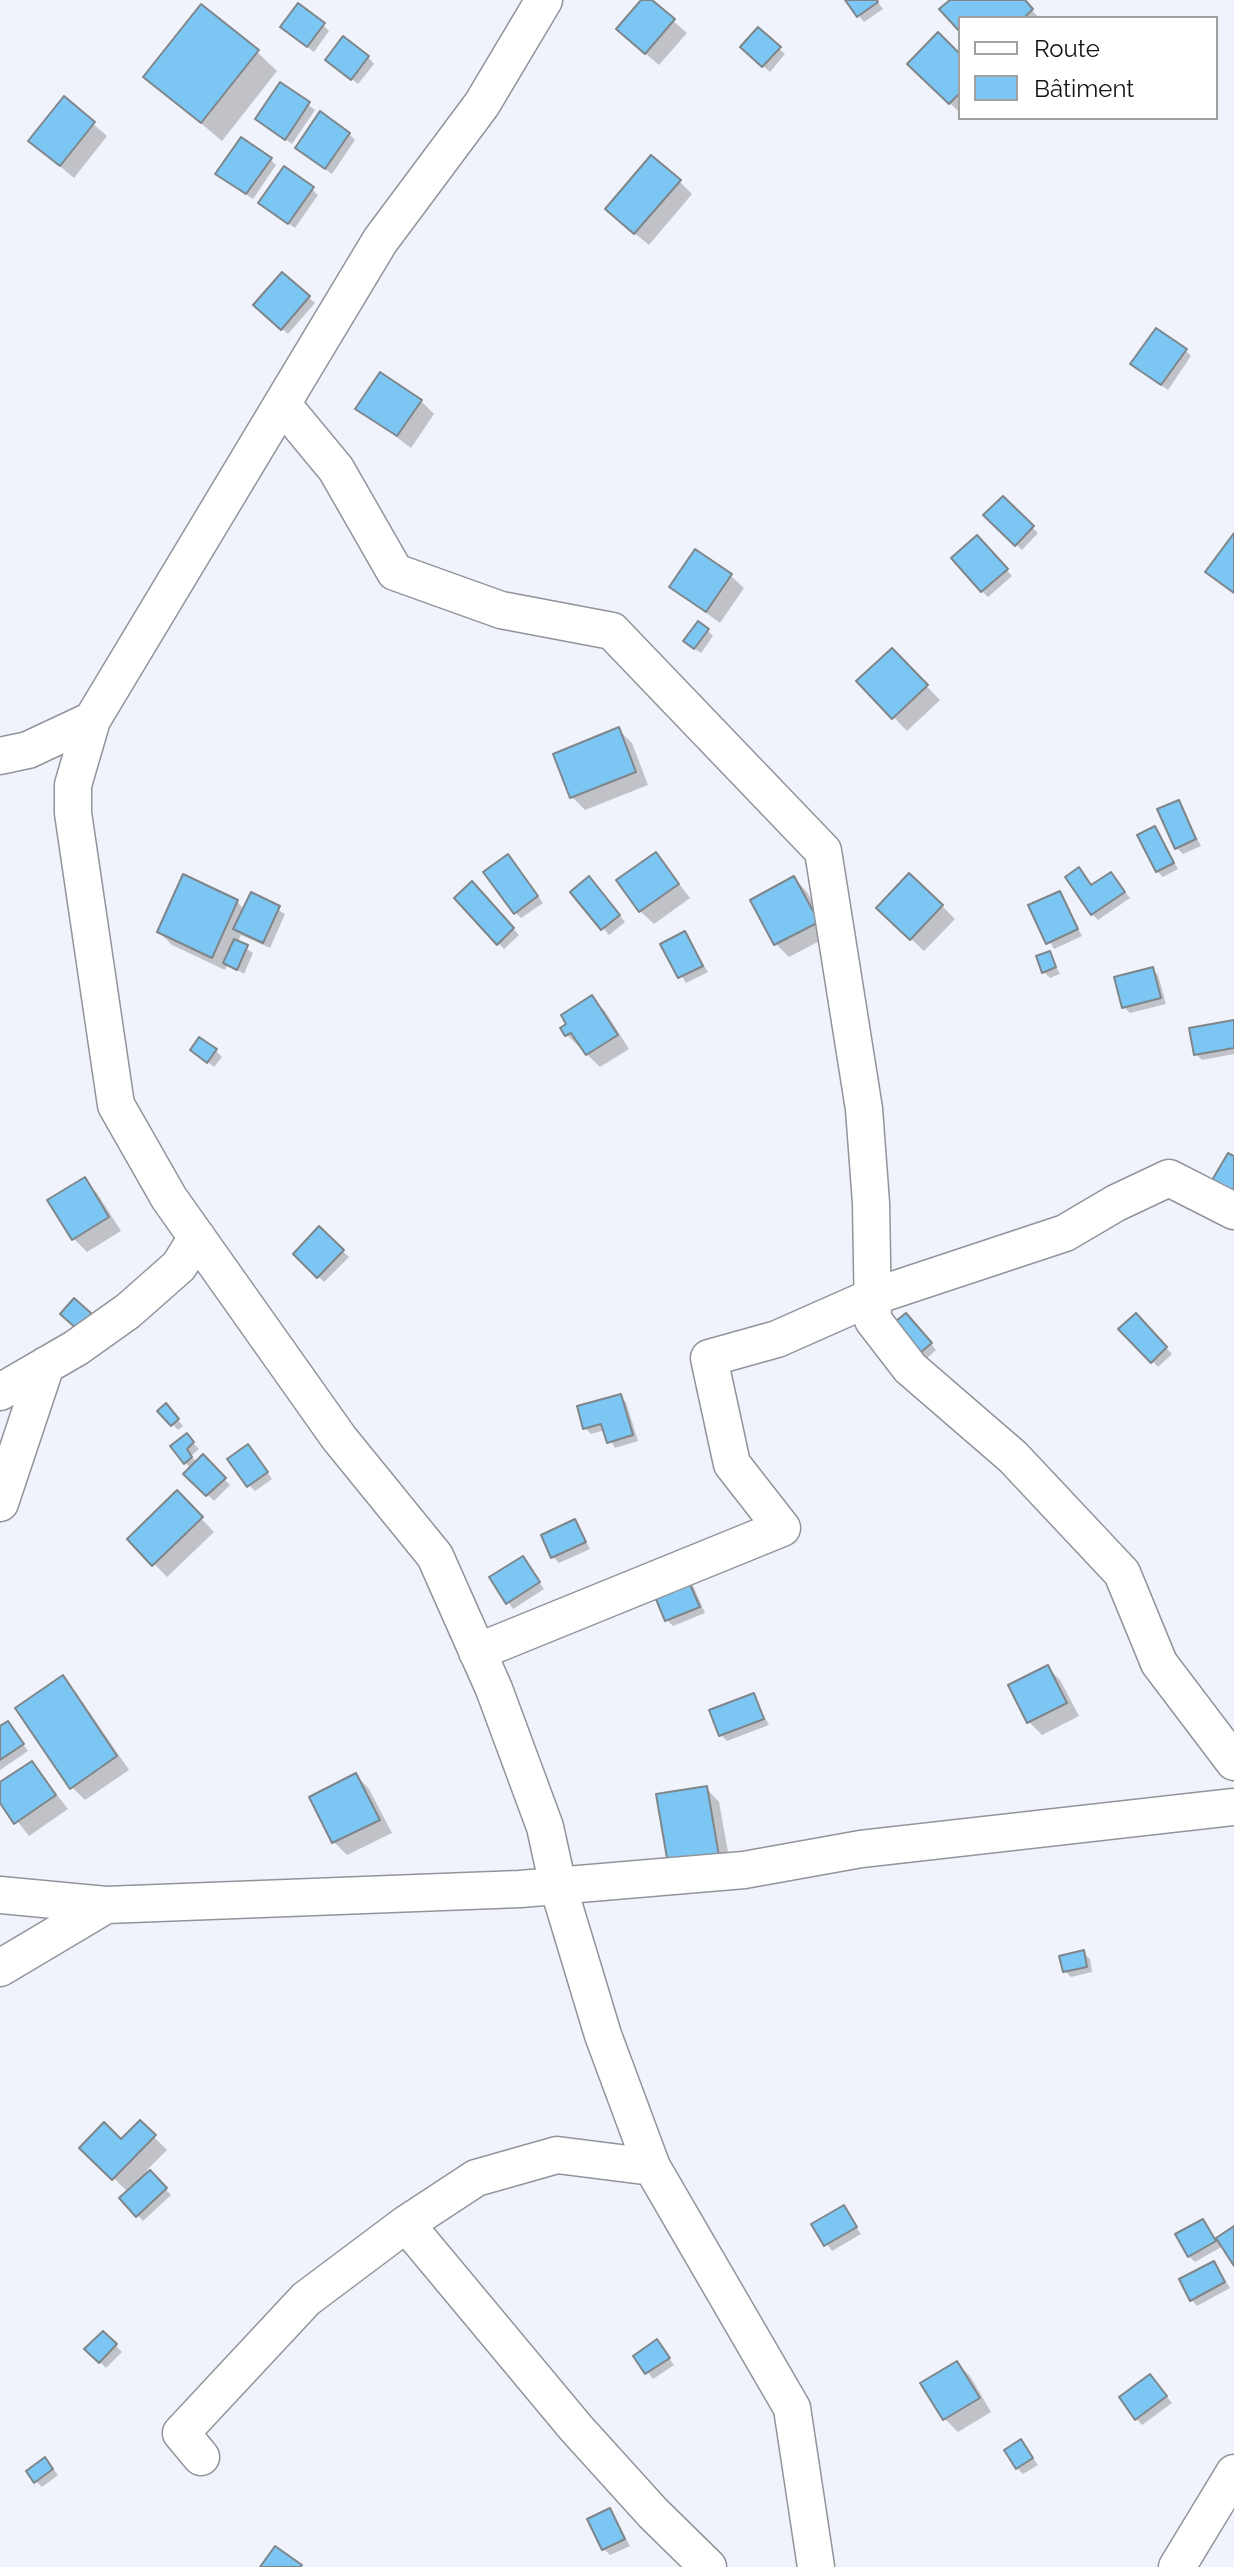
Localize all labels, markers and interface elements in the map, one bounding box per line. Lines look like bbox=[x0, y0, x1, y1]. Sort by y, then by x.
legend bbox=[958, 16, 1218, 120]
text: Route bbox=[1034, 34, 1100, 63]
text: Bâtiment bbox=[1034, 74, 1134, 103]

